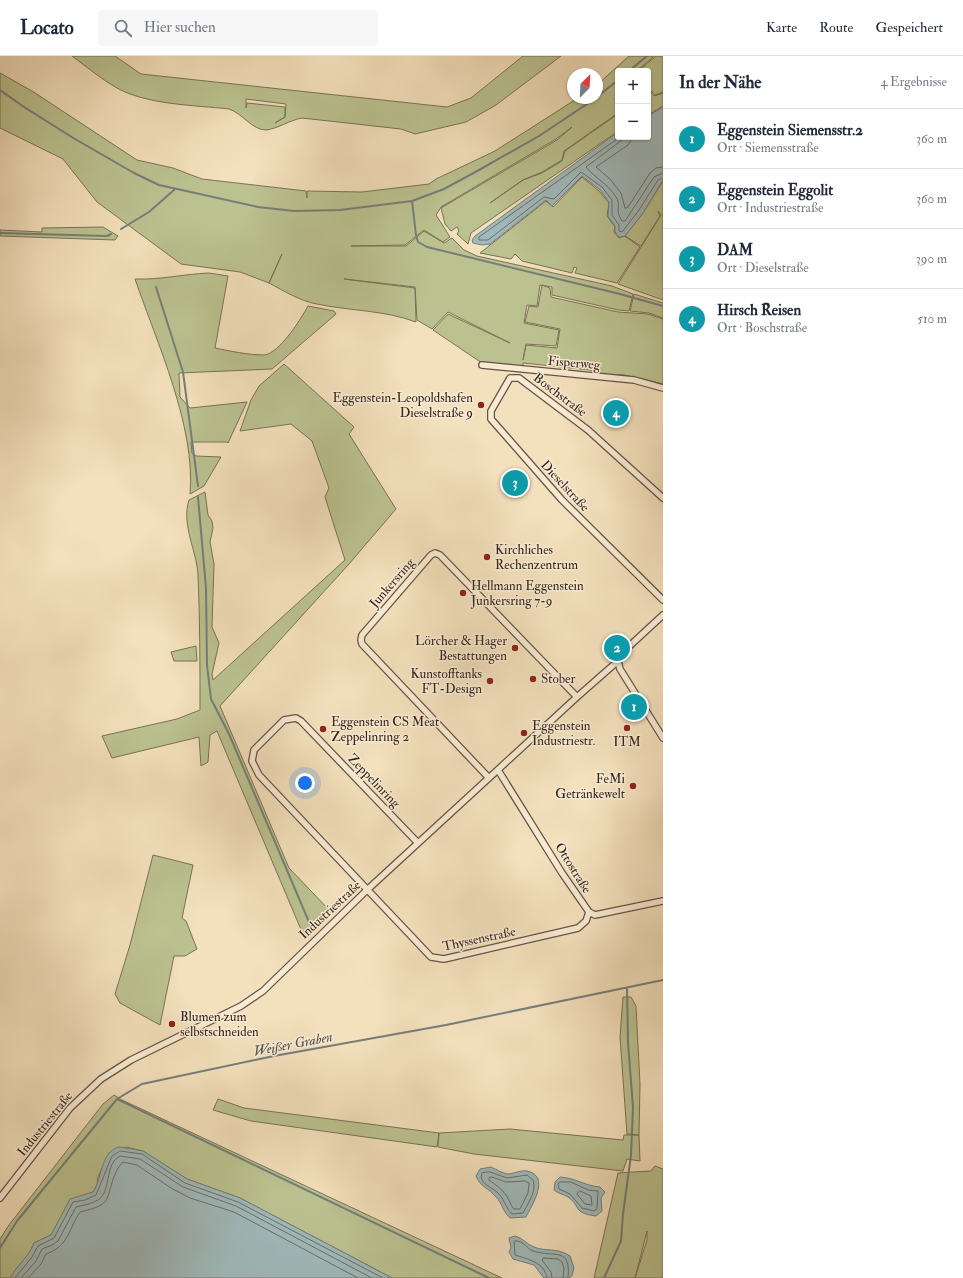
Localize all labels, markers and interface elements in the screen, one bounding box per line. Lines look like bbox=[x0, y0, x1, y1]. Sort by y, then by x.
search box bbox=[98, 10, 378, 46]
text: Locato bbox=[20, 16, 74, 40]
icon: search bbox=[112, 17, 134, 39]
text: Hier suchen bbox=[144, 18, 216, 37]
text: Karte bbox=[766, 19, 797, 36]
text: Route bbox=[819, 19, 853, 36]
text: Gespeichert bbox=[875, 19, 943, 36]
north arrow bbox=[567, 68, 603, 104]
map controls bbox=[615, 68, 651, 140]
button: + bbox=[615, 68, 651, 104]
text: In der Nähe bbox=[679, 72, 761, 93]
text: 4 Ergebnisse bbox=[880, 74, 947, 90]
button: − bbox=[615, 104, 651, 140]
text: Eggenstein Siemensstr.2 bbox=[717, 121, 863, 140]
text: 1 bbox=[690, 131, 694, 147]
text: 360 m bbox=[916, 131, 947, 147]
text: Ort · Siemensstraße bbox=[717, 140, 819, 156]
text: Eggenstein Eggolit bbox=[717, 181, 833, 200]
text: 2 bbox=[689, 191, 695, 207]
text: 360 m bbox=[916, 191, 947, 207]
text: Ort · Industriestraße bbox=[717, 200, 823, 216]
text: DAM bbox=[717, 241, 753, 260]
text: 3 bbox=[690, 251, 695, 267]
text: 390 m bbox=[916, 251, 947, 267]
text: Ort · Dieselstraße bbox=[717, 260, 809, 276]
text: Hirsch Reisen bbox=[717, 301, 801, 320]
text: 4 bbox=[688, 311, 696, 327]
text: 510 m bbox=[917, 311, 947, 327]
text: Ort · Boschstraße bbox=[717, 320, 807, 336]
street label: Fisperweg bbox=[547, 353, 601, 374]
street label: Boschstraße bbox=[530, 370, 590, 421]
place label: Eggenstein-Leopoldshafen Dieselstraße 9 bbox=[333, 390, 473, 421]
pin: 4 bbox=[603, 398, 629, 428]
marker: Eggenstein-Leopoldshafen Dieselstraße 9 bbox=[476, 400, 486, 410]
street label: Dieselstraße bbox=[537, 457, 593, 515]
pin: 3 bbox=[502, 468, 528, 498]
place label: Kirchliches Rechenzentrum bbox=[495, 542, 578, 573]
marker: Kirchliches Rechenzentrum bbox=[482, 552, 492, 562]
street label: Junkersring bbox=[365, 554, 418, 612]
place label: Hellmann Eggenstein Junkersring 7-9 bbox=[470, 578, 584, 609]
marker: Hellmann Eggenstein Junkersring 7-9 bbox=[458, 588, 468, 598]
place label: Lörcher & Hager Bestattungen bbox=[415, 633, 507, 664]
pin: 2 bbox=[604, 633, 630, 663]
marker: Lörcher & Hager Bestattungen bbox=[510, 643, 520, 653]
place label: Kunstofftanks FT-Design bbox=[411, 666, 483, 697]
place label: Stober bbox=[541, 671, 575, 687]
marker: Stober bbox=[528, 674, 538, 684]
marker: Kunstofftanks FT-Design bbox=[485, 676, 495, 686]
pin: 1 bbox=[621, 692, 647, 722]
place label: Eggenstein CS Meat Zeppelinring 2 bbox=[331, 714, 439, 746]
place label: Eggenstein Industriestr. bbox=[532, 718, 595, 749]
marker: ITM bbox=[622, 723, 632, 733]
marker: Eggenstein CS Meat Zeppelinring 2 bbox=[318, 724, 328, 734]
marker: Eggenstein Industriestr. bbox=[519, 728, 529, 738]
place label: ITM bbox=[613, 734, 641, 750]
street label: Zeppelinring bbox=[344, 751, 404, 812]
place label: FeMi Getränkewelt bbox=[555, 771, 626, 802]
your location bbox=[295, 773, 315, 793]
marker: FeMi Getränkewelt bbox=[628, 781, 638, 791]
street label: Ottostraße bbox=[551, 840, 595, 897]
street label: Industriestraße bbox=[296, 877, 365, 943]
street label: Thyssenstraße bbox=[441, 923, 518, 956]
place label: Blumen zum selbstschneiden bbox=[180, 1009, 259, 1040]
marker: Blumen zum selbstschneiden bbox=[167, 1019, 177, 1029]
water label: Weißer Graben bbox=[252, 1028, 334, 1060]
street label: Industriestraße bbox=[14, 1088, 76, 1160]

